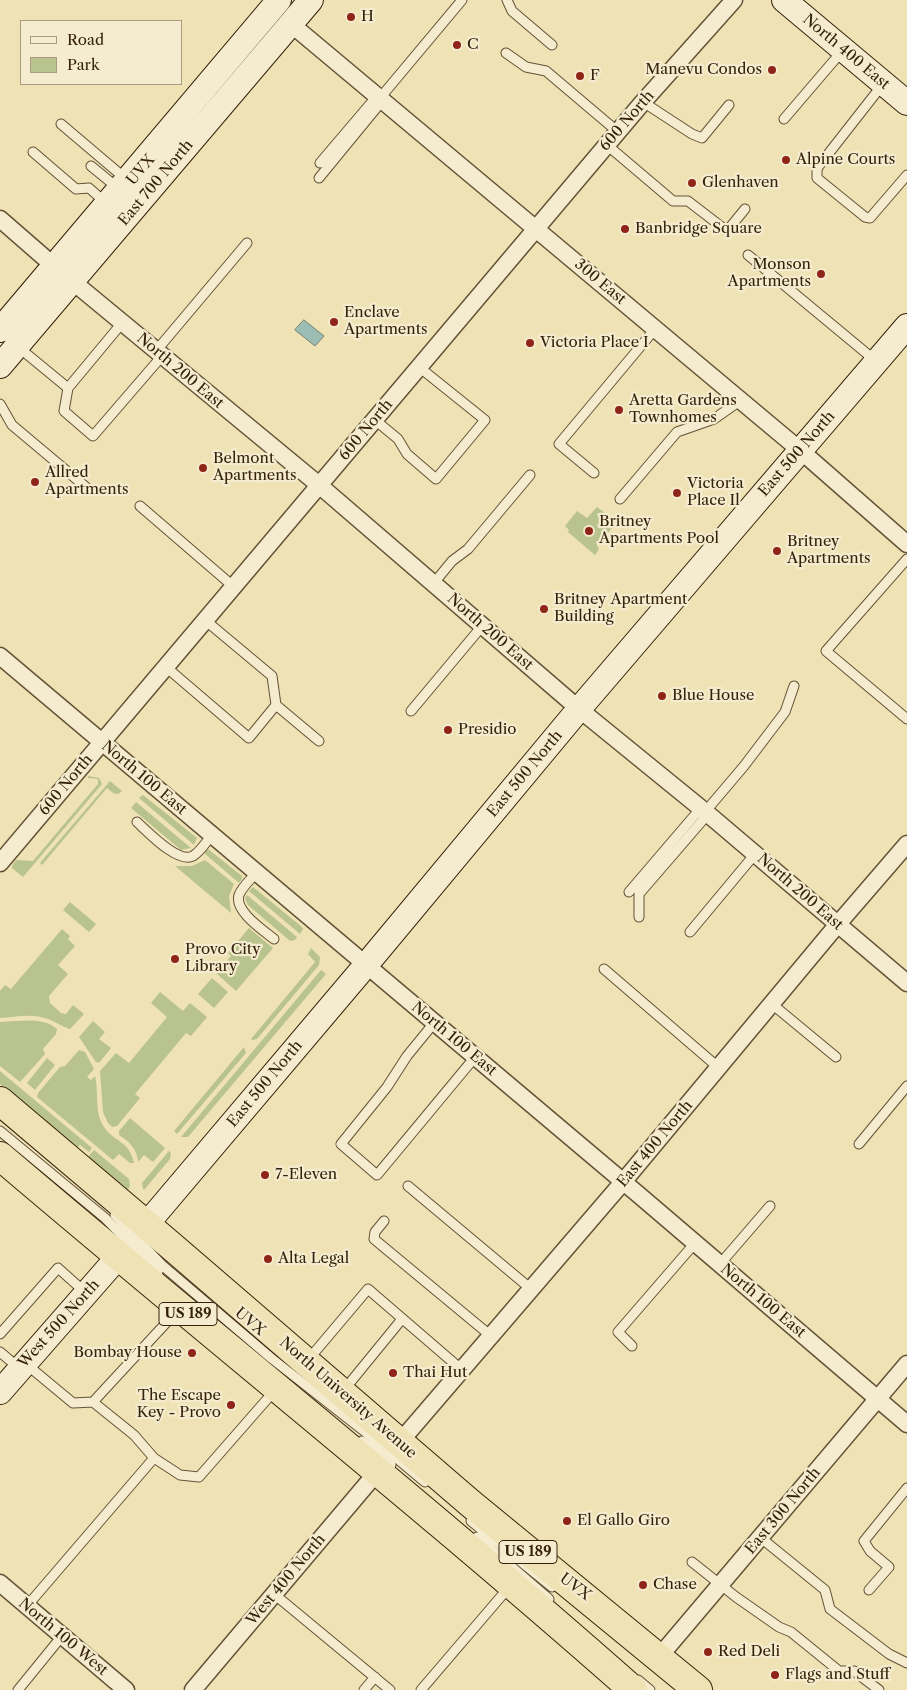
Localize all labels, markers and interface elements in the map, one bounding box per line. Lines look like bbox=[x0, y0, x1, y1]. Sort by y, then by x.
place label: H bbox=[361, 8, 374, 26]
street label: North 400 East bbox=[799, 10, 893, 94]
marker: H bbox=[345, 11, 357, 23]
legend bbox=[20, 20, 182, 85]
text: Road bbox=[67, 30, 104, 49]
place label: C bbox=[467, 36, 479, 54]
marker: C bbox=[451, 39, 463, 51]
text: Park bbox=[67, 55, 100, 74]
place label: Manevu Condos bbox=[645, 61, 762, 79]
marker: Manevu Condos bbox=[766, 64, 778, 76]
place label: F bbox=[590, 67, 600, 85]
marker: F bbox=[574, 70, 586, 82]
street label: 600 North bbox=[596, 87, 658, 155]
street label: East 700 North bbox=[115, 136, 197, 230]
street label: UVX bbox=[123, 151, 159, 189]
place label: Alpine Courts bbox=[796, 151, 895, 169]
marker: Alpine Courts bbox=[780, 154, 792, 166]
place label: Glenhaven bbox=[702, 174, 779, 192]
marker: Glenhaven bbox=[686, 177, 698, 189]
place label: Banbridge Square bbox=[635, 220, 762, 238]
marker: Banbridge Square bbox=[619, 223, 631, 235]
street label: 300 East bbox=[571, 255, 629, 309]
place label: Monson Apartments bbox=[728, 256, 811, 291]
marker: Monson Apartments bbox=[815, 268, 827, 280]
place label: Enclave Apartments bbox=[344, 304, 427, 339]
marker: Enclave Apartments bbox=[328, 316, 340, 328]
street label: North 200 East bbox=[133, 329, 227, 413]
place label: Victoria Place I bbox=[540, 334, 649, 352]
marker: Victoria Place I bbox=[524, 337, 536, 349]
place label: Aretta Gardens Townhomes bbox=[629, 392, 737, 427]
street label: 600 North bbox=[335, 396, 397, 464]
marker: Aretta Gardens Townhomes bbox=[613, 404, 625, 416]
street label: East 500 North bbox=[755, 408, 839, 500]
place label: Belmont Apartments bbox=[213, 450, 296, 485]
marker: Belmont Apartments bbox=[197, 462, 209, 474]
place label: Allred Apartments bbox=[45, 464, 128, 499]
place label: Victoria Place Il bbox=[687, 475, 744, 510]
marker: Allred Apartments bbox=[29, 476, 41, 488]
marker: Victoria Place Il bbox=[671, 487, 683, 499]
place label: Britney Apartments Pool bbox=[599, 513, 719, 548]
marker: Britney Apartments Pool bbox=[583, 525, 595, 537]
place label: Britney Apartments bbox=[787, 533, 870, 568]
marker: Britney Apartments bbox=[771, 545, 783, 557]
street label: North 200 East bbox=[443, 590, 537, 674]
place label: Britney Apartment Building bbox=[554, 591, 687, 626]
marker: Britney Apartment Building bbox=[538, 603, 550, 615]
place label: Blue House bbox=[672, 687, 754, 705]
marker: Blue House bbox=[656, 690, 668, 702]
place label: Presidio bbox=[458, 721, 516, 739]
marker: Presidio bbox=[442, 724, 454, 736]
street label: East 500 North bbox=[484, 727, 566, 821]
street label: North 100 East bbox=[98, 737, 190, 819]
street label: 600 North bbox=[35, 751, 97, 819]
street label: North 200 East bbox=[753, 850, 847, 934]
place label: Provo City Library bbox=[185, 941, 260, 976]
marker: Provo City Library bbox=[169, 953, 181, 965]
street label: North 100 East bbox=[408, 998, 500, 1080]
street label: East 500 North bbox=[224, 1037, 306, 1131]
street label: East 400 North bbox=[613, 1097, 697, 1191]
place label: 7-Eleven bbox=[275, 1166, 337, 1184]
marker: 7-Eleven bbox=[259, 1169, 271, 1181]
place label: Alta Legal bbox=[278, 1250, 349, 1268]
marker: Alta Legal bbox=[262, 1253, 274, 1265]
street label: North 100 East bbox=[717, 1260, 809, 1342]
street label: West 500 North bbox=[15, 1276, 103, 1372]
road number: US 189 bbox=[159, 1302, 217, 1326]
street label: UVX bbox=[231, 1304, 269, 1340]
street label: North University Avenue bbox=[276, 1334, 420, 1462]
place label: Bombay House bbox=[74, 1344, 182, 1362]
marker: Bombay House bbox=[186, 1347, 198, 1359]
place label: Thai Hut bbox=[403, 1364, 467, 1382]
marker: Thai Hut bbox=[387, 1367, 399, 1379]
place label: The Escape Key - Provo bbox=[137, 1387, 221, 1422]
marker: The Escape Key - Provo bbox=[225, 1399, 237, 1411]
street label: East 300 North bbox=[742, 1464, 824, 1558]
place label: El Gallo Giro bbox=[577, 1512, 670, 1530]
marker: El Gallo Giro bbox=[561, 1515, 573, 1527]
street label: West 400 North bbox=[243, 1531, 329, 1629]
road number: US 189 bbox=[499, 1540, 557, 1564]
street label: UVX bbox=[556, 1570, 594, 1604]
place label: Chase bbox=[653, 1576, 697, 1594]
marker: Chase bbox=[637, 1579, 649, 1591]
street label: North 100 West bbox=[15, 1594, 111, 1680]
place label: Red Deli bbox=[718, 1643, 780, 1661]
marker: Red Deli bbox=[702, 1646, 714, 1658]
place label: Flags and Stuff bbox=[785, 1666, 890, 1684]
marker: Flags and Stuff bbox=[769, 1669, 781, 1681]

